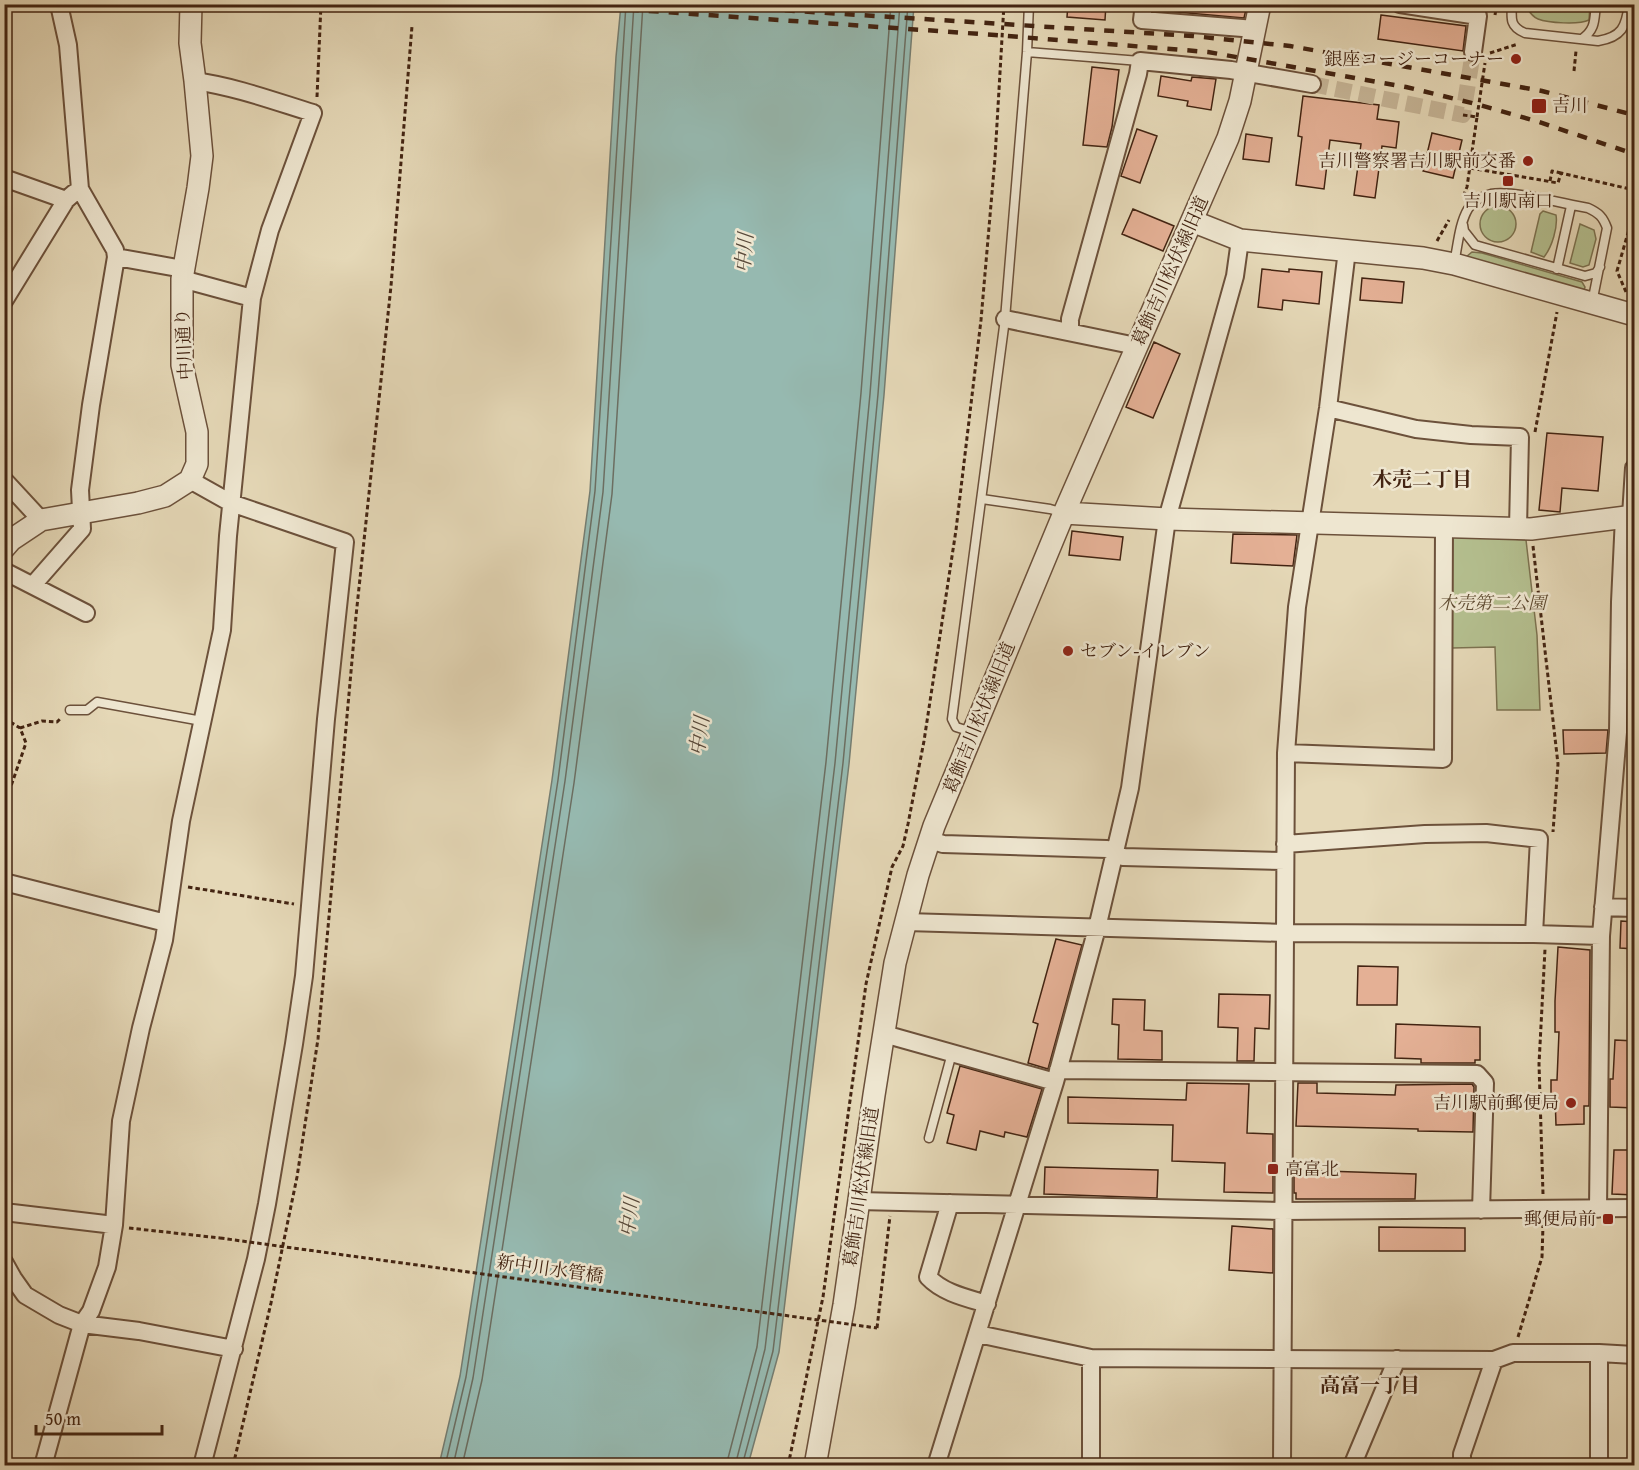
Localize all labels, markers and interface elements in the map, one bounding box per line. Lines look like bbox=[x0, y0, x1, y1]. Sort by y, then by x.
place label: 銀座コージーコーナー bbox=[1324, 45, 1504, 72]
marker: 銀座コージーコーナー bbox=[1509, 52, 1523, 66]
place label: 吉川 bbox=[1552, 92, 1588, 119]
marker: 吉川 bbox=[1530, 97, 1548, 115]
place label: 吉川警察署吉川駅前交番 bbox=[1318, 147, 1516, 174]
marker: 吉川警察署吉川駅前交番 bbox=[1521, 154, 1535, 168]
marker: 吉川駅南口 bbox=[1501, 174, 1515, 188]
place label: 吉川駅南口 bbox=[1463, 187, 1553, 214]
street label: 葛飾吉川松伏線旧道 bbox=[1124, 191, 1215, 350]
water label: 中川 bbox=[727, 230, 760, 274]
street label: 中川通り bbox=[168, 307, 199, 381]
district label: 木売二丁目 bbox=[1372, 464, 1472, 493]
park label: 木売第二公園 bbox=[1438, 589, 1549, 616]
place label: セブン-イレブン bbox=[1080, 637, 1211, 664]
street label: 葛飾吉川松伏線旧道 bbox=[936, 638, 1021, 798]
marker: セブン-イレブン bbox=[1061, 644, 1075, 658]
water label: 中川 bbox=[681, 712, 716, 758]
place label: 吉川駅前郵便局 bbox=[1433, 1089, 1559, 1116]
marker: 吉川駅前郵便局 bbox=[1564, 1096, 1578, 1110]
street label: 葛飾吉川松伏線旧道 bbox=[836, 1105, 885, 1269]
place label: 高富北 bbox=[1285, 1155, 1339, 1182]
marker: 高富北 bbox=[1266, 1162, 1280, 1176]
water label: 中川 bbox=[611, 1193, 646, 1239]
place label: 郵便局前 bbox=[1524, 1205, 1596, 1232]
marker: 郵便局前 bbox=[1601, 1212, 1615, 1226]
street label: 新中川水管橋 bbox=[495, 1248, 605, 1289]
district label: 高富一丁目 bbox=[1320, 1370, 1420, 1399]
scale bar bbox=[36, 1398, 162, 1436]
text: 50 m bbox=[45, 1405, 81, 1432]

